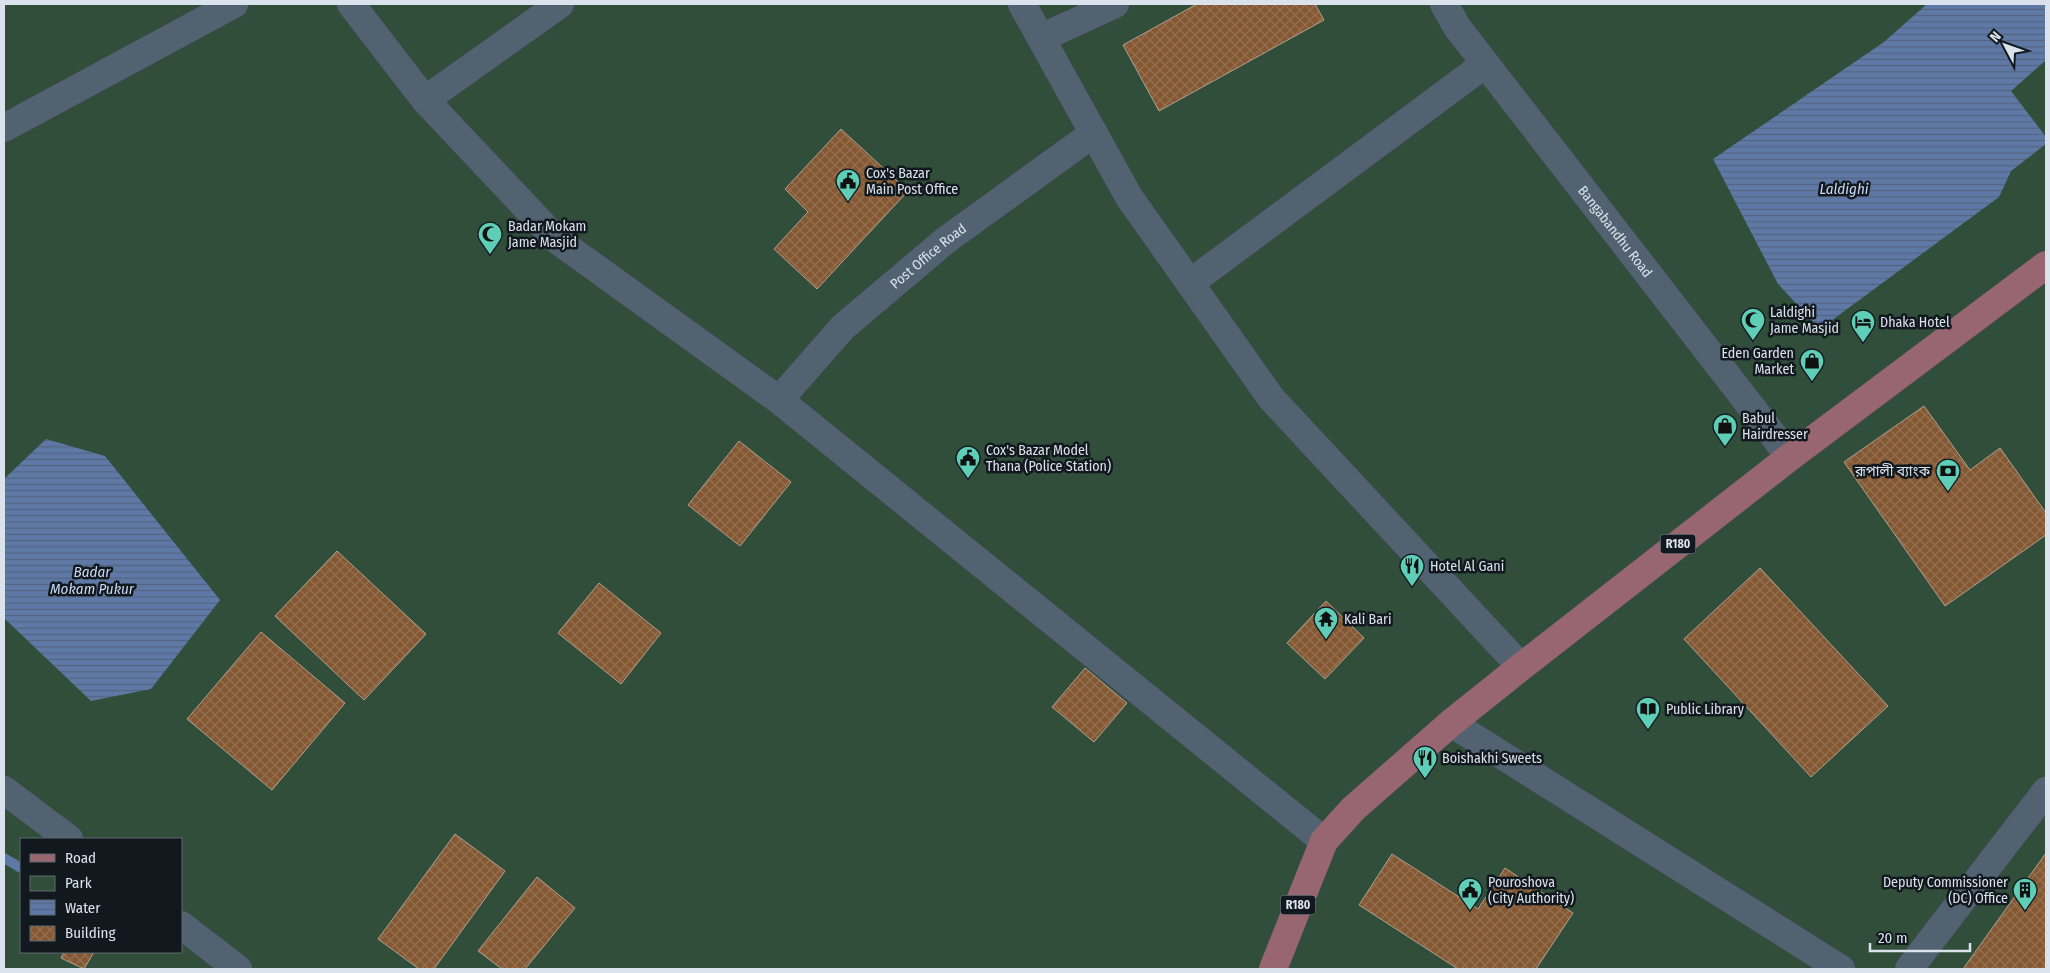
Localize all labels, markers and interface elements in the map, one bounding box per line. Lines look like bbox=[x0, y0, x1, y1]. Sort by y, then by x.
north arrow bbox=[1980, 20, 2030, 70]
text: N bbox=[1986, 28, 2005, 46]
place label: Cox's Bazar Main Post Office bbox=[866, 165, 958, 198]
public building icon: Cox's Bazar Main Post Office bbox=[835, 168, 861, 202]
water label: Laldighi bbox=[1819, 180, 1869, 198]
street label: Bangabandhu Road bbox=[1575, 182, 1656, 281]
place label: Badar Mokam Jame Masjid bbox=[508, 218, 586, 251]
street label: Post Office Road bbox=[887, 220, 970, 292]
mosque icon: Badar Mokam Jame Masjid bbox=[477, 221, 503, 255]
place label: Laldighi Jame Masjid bbox=[1770, 304, 1839, 337]
mosque icon: Laldighi Jame Masjid bbox=[1740, 307, 1766, 341]
hotel icon: Dhaka Hotel bbox=[1850, 309, 1876, 343]
place label: Dhaka Hotel bbox=[1880, 314, 1950, 331]
place label: Eden Garden Market bbox=[1721, 345, 1794, 378]
shop icon: Eden Garden Market bbox=[1799, 348, 1825, 382]
place label: Babul Hairdresser bbox=[1742, 410, 1808, 443]
shop icon: Babul Hairdresser bbox=[1712, 413, 1738, 447]
place label: Cox's Bazar Model Thana (Police Station) bbox=[986, 442, 1111, 475]
public building icon: Cox's Bazar Model Thana (Police Station) bbox=[955, 445, 981, 479]
bank icon: রূপালী ব্যাংক bbox=[1935, 458, 1961, 492]
place label: রূপালী ব্যাংক bbox=[1854, 463, 1931, 480]
road number: R180 bbox=[1660, 534, 1696, 554]
restaurant icon: Hotel Al Gani bbox=[1399, 553, 1425, 587]
place label: Hotel Al Gani bbox=[1430, 558, 1504, 575]
water label: Badar Mokam Pukur bbox=[50, 563, 135, 598]
temple icon: Kali Bari bbox=[1313, 606, 1339, 640]
place label: Kali Bari bbox=[1344, 611, 1391, 628]
library icon: Public Library bbox=[1635, 696, 1661, 730]
place label: Public Library bbox=[1666, 701, 1745, 718]
restaurant icon: Boishakhi Sweets bbox=[1412, 745, 1438, 779]
place label: Boishakhi Sweets bbox=[1442, 750, 1542, 767]
legend bbox=[20, 838, 182, 953]
text: Road bbox=[65, 849, 96, 867]
text: Park bbox=[65, 874, 92, 892]
place label: Pouroshova (City Authority) bbox=[1488, 874, 1574, 907]
place label: Deputy Commissioner (DC) Office bbox=[1883, 874, 2008, 907]
public building icon: Pouroshova (City Authority) bbox=[1457, 877, 1483, 911]
building icon: Deputy Commissioner (DC) Office bbox=[2012, 877, 2038, 911]
road number: R180 bbox=[1280, 896, 1316, 914]
text: Water bbox=[65, 899, 101, 917]
scale bar bbox=[1870, 920, 1970, 952]
text: Building bbox=[65, 924, 116, 942]
text: 20 m bbox=[1878, 929, 1908, 947]

